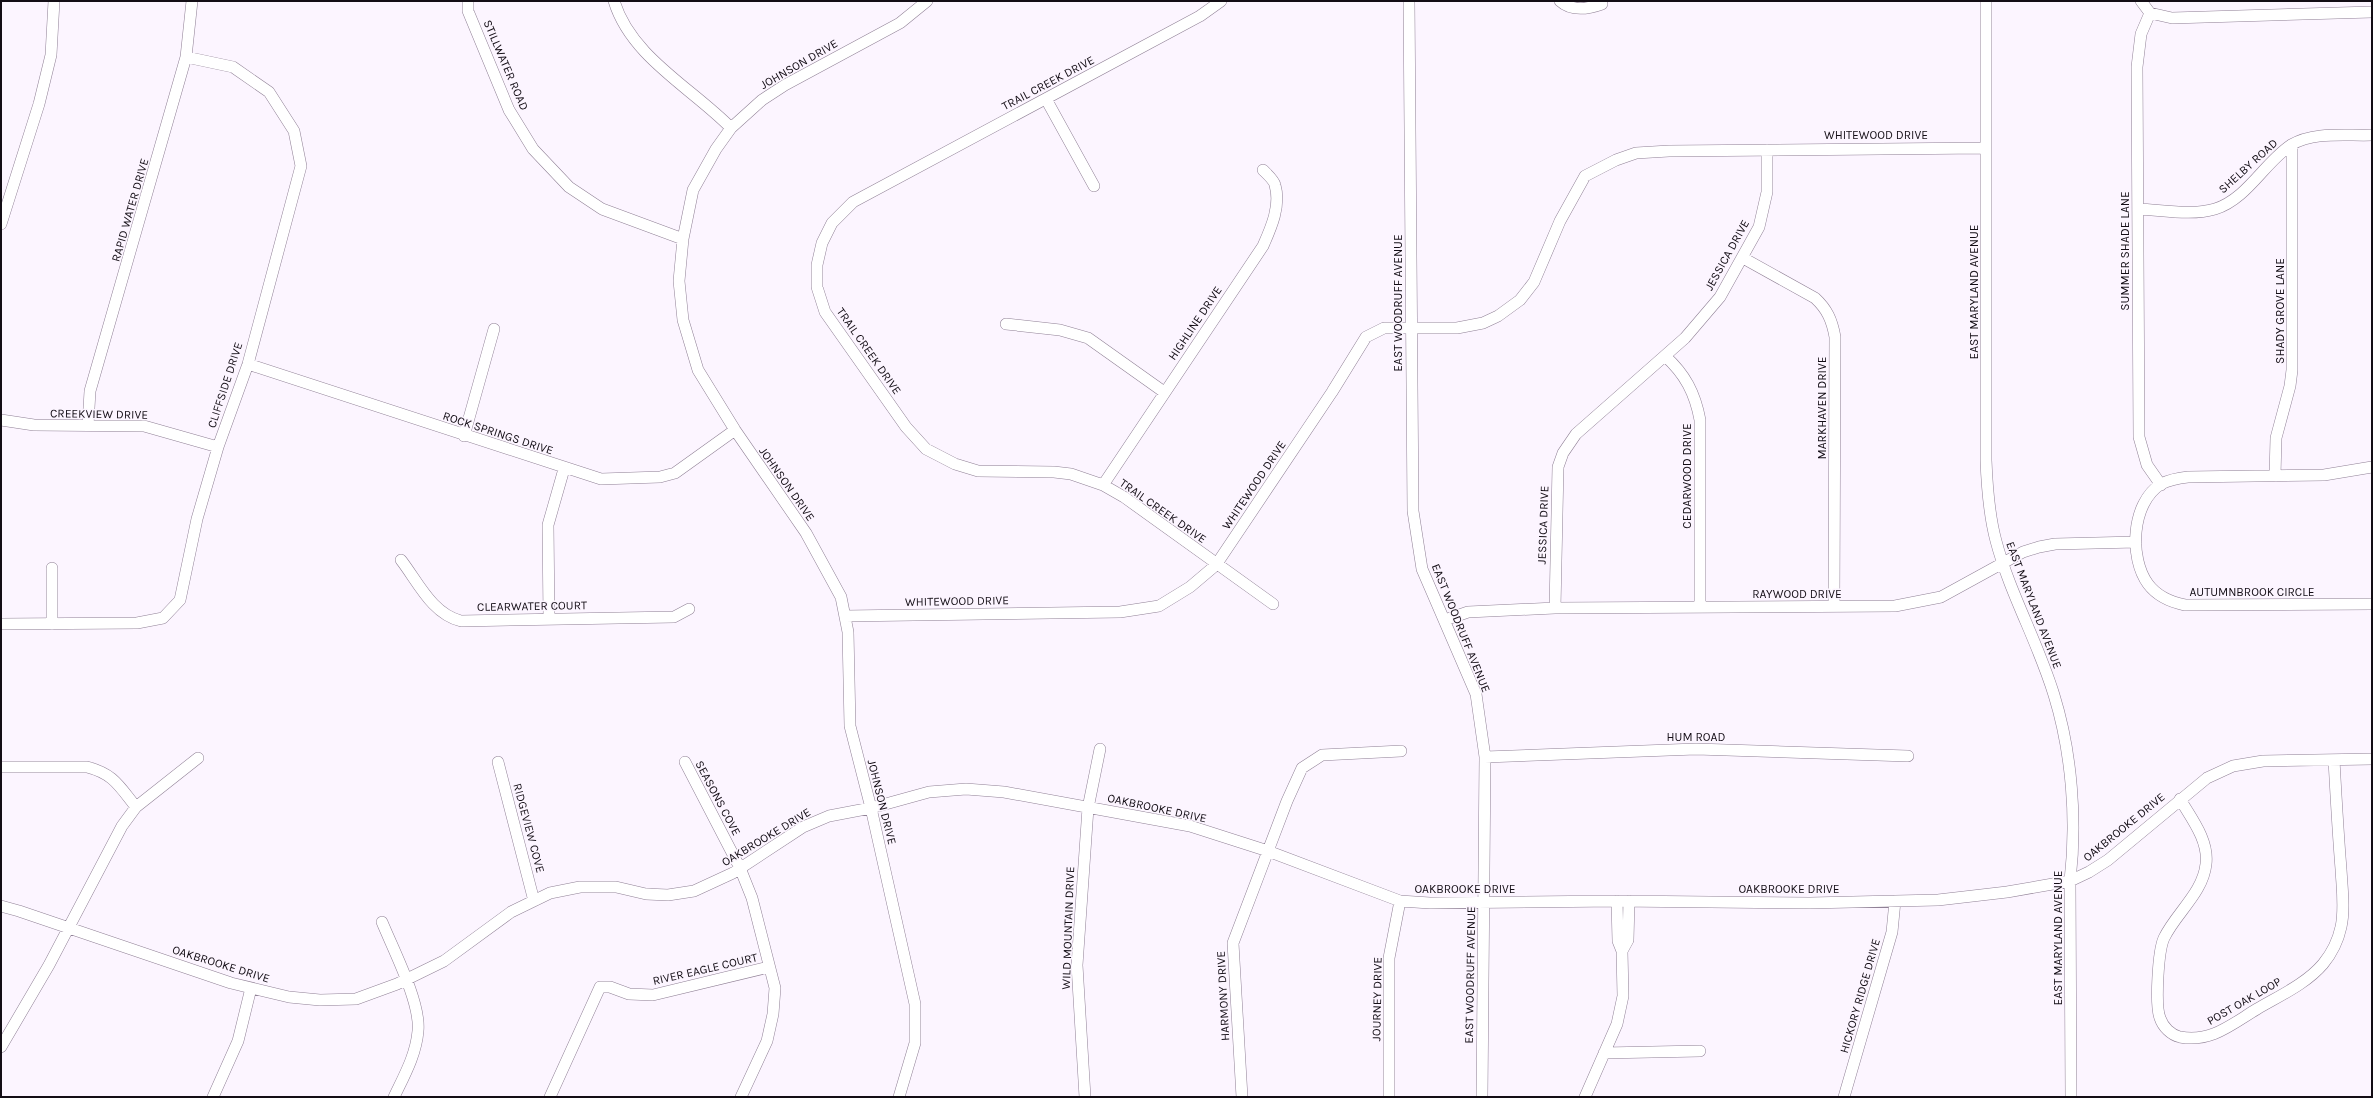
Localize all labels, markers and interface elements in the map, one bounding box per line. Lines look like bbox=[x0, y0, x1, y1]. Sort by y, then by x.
street label: STILLWATER ROAD bbox=[481, 18, 531, 112]
street label: JOHNSON DRIVE bbox=[758, 36, 840, 92]
street label: TRAIL CREEK DRIVE bbox=[999, 53, 1097, 113]
street label: WHITEWOOD DRIVE bbox=[1824, 128, 1928, 142]
street label: SHELBY ROAD bbox=[2216, 136, 2280, 196]
street label: RAPID WATER DRIVE bbox=[109, 157, 151, 263]
street label: SUMMER SHADE LANE bbox=[2118, 191, 2132, 311]
street label: JESSICA DRIVE bbox=[1702, 217, 1752, 293]
street label: EAST MARYLAND AVENUE bbox=[1967, 224, 1981, 360]
street label: EAST WOODRUFF AVENUE bbox=[1391, 234, 1405, 372]
street label: SHADY GROVE LANE bbox=[2273, 258, 2287, 364]
street label: HIGHLINE DRIVE bbox=[1165, 283, 1225, 363]
street label: TRAIL CREEK DRIVE bbox=[834, 305, 904, 397]
street label: CLIFFSIDE DRIVE bbox=[205, 340, 245, 430]
street label: MARKHAVEN DRIVE bbox=[1815, 357, 1829, 459]
street label: CREEKVIEW DRIVE bbox=[50, 406, 148, 422]
street label: ROCK SPRINGS DRIVE bbox=[441, 409, 555, 457]
street label: CEDARWOOD DRIVE bbox=[1680, 423, 1694, 529]
street label: WHITEWOOD DRIVE bbox=[1219, 438, 1289, 532]
street label: JOHNSON DRIVE bbox=[756, 444, 818, 524]
street label: TRAIL CREEK DRIVE bbox=[1117, 476, 1209, 546]
street label: JESSICA DRIVE bbox=[1535, 485, 1551, 565]
street label: EAST MARYLAND AVENUE bbox=[2003, 539, 2065, 671]
street label: EAST WOODRUFF AVENUE bbox=[1429, 562, 1493, 694]
street label: AUTUMNBROOK CIRCLE bbox=[2189, 585, 2315, 599]
street label: RAYWOOD DRIVE bbox=[1752, 587, 1842, 601]
street label: WHITEWOOD DRIVE bbox=[905, 593, 1009, 609]
street label: CLEARWATER COURT bbox=[477, 598, 587, 614]
street label: HUM ROAD bbox=[1667, 730, 1725, 744]
street label: SEASONS COVE bbox=[692, 758, 744, 838]
street label: JOHNSON DRIVE bbox=[865, 758, 899, 846]
street label: RIDGEVIEW COVE bbox=[510, 782, 548, 874]
street label: OAKBROOKE DRIVE bbox=[2080, 790, 2168, 864]
street label: OAKBROOKE DRIVE bbox=[1106, 791, 1208, 825]
street label: OAKBROOKE DRIVE bbox=[719, 805, 813, 869]
street label: WILD MOUNTAIN DRIVE bbox=[1059, 866, 1077, 990]
street label: EAST MARYLAND AVENUE bbox=[2051, 870, 2065, 1006]
street label: OAKBROOKE DRIVE bbox=[1414, 882, 1516, 896]
street label: OAKBROOKE DRIVE bbox=[1738, 882, 1840, 896]
street label: EAST WOODRUFF AVENUE bbox=[1462, 906, 1478, 1044]
street label: HICKORY RIDGE DRIVE bbox=[1837, 937, 1883, 1055]
street label: OAKBROOKE DRIVE bbox=[171, 943, 271, 985]
street label: RIVER EAGLE COURT bbox=[651, 950, 759, 988]
street label: HARMONY DRIVE bbox=[1214, 951, 1232, 1041]
street label: JOURNEY DRIVE bbox=[1369, 957, 1385, 1041]
street label: POST OAK LOOP bbox=[2205, 974, 2284, 1028]

